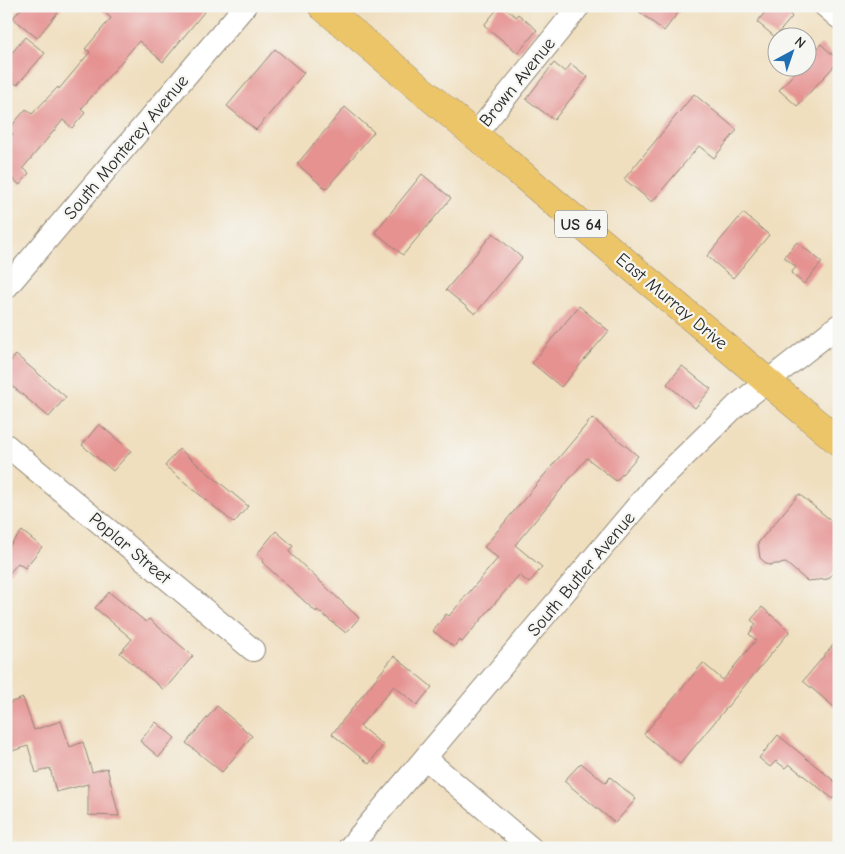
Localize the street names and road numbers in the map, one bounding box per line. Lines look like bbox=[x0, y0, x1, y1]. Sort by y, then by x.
street label: Brown Avenue bbox=[475, 33, 560, 131]
street label: South Monterey Avenue bbox=[60, 71, 193, 224]
road number: US 64 bbox=[555, 210, 607, 238]
street label: East Murray Drive bbox=[612, 249, 732, 354]
street label: Poplar Street bbox=[85, 508, 175, 589]
street label: South Butler Avenue bbox=[523, 508, 640, 641]

